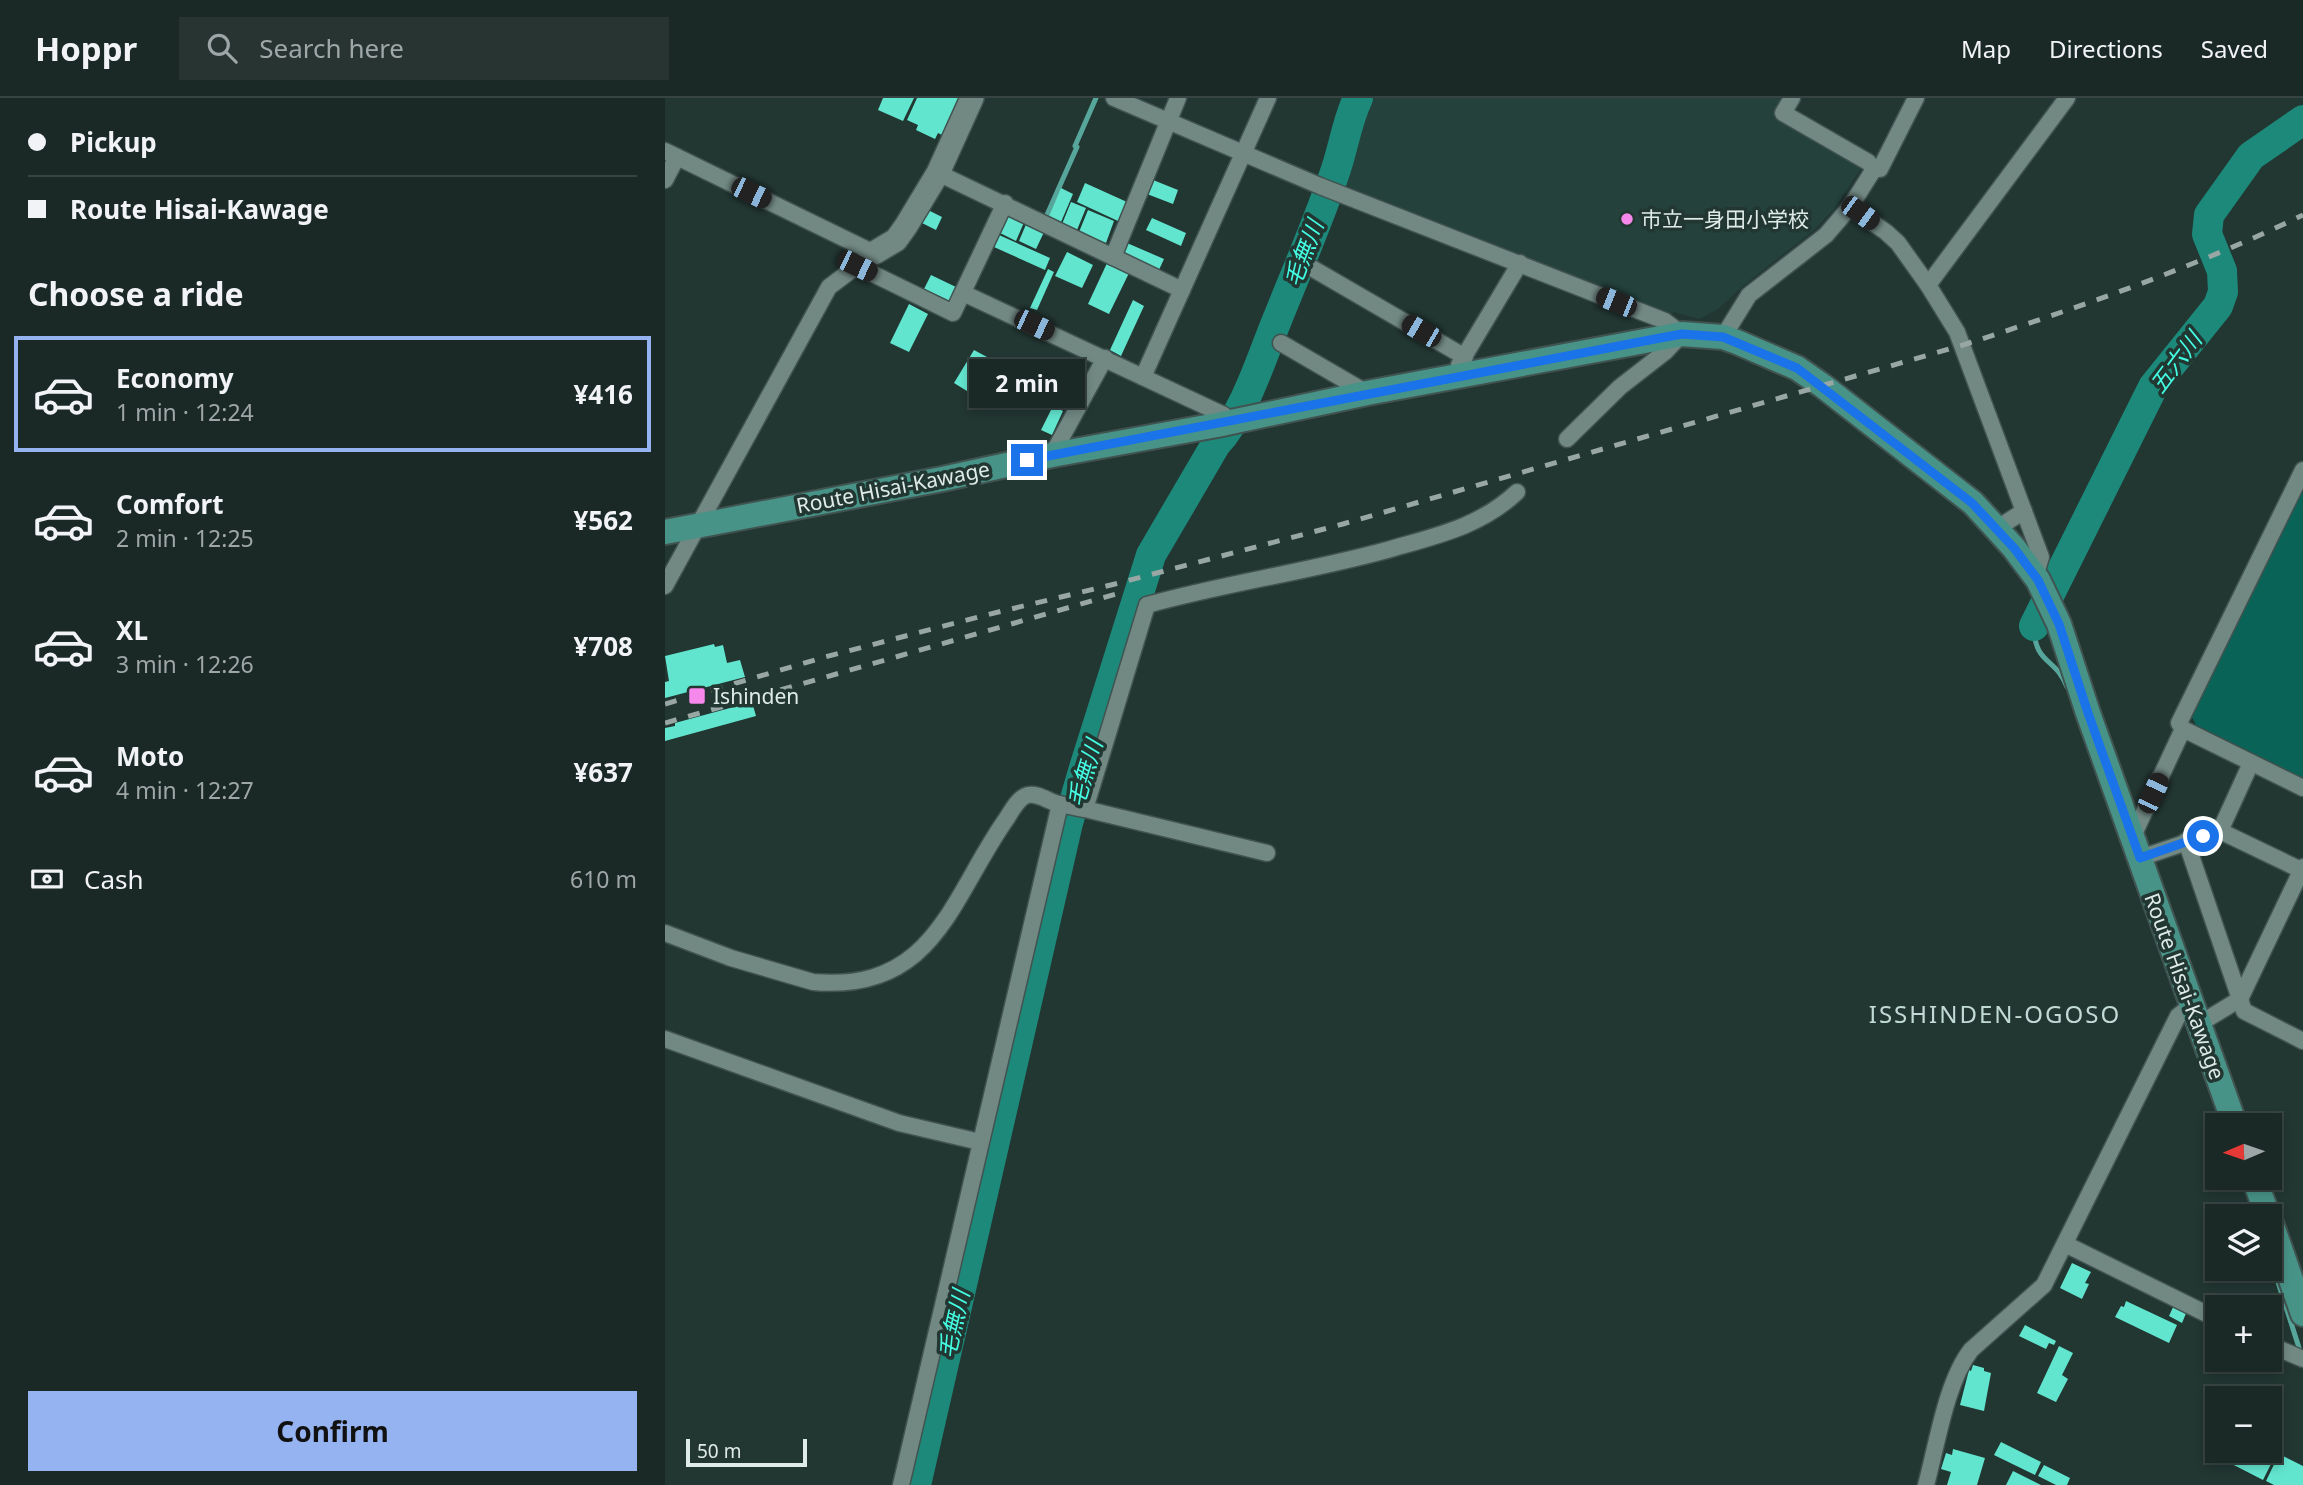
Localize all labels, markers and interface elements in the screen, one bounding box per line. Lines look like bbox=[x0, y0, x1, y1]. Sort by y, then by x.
search box bbox=[179, 17, 669, 80]
text: Hoppr bbox=[35, 26, 137, 71]
icon: search bbox=[203, 29, 241, 67]
text: Search here bbox=[259, 30, 404, 66]
text: Map bbox=[1961, 32, 2011, 65]
text: Directions bbox=[2049, 32, 2163, 65]
text: Saved bbox=[2201, 32, 2268, 65]
text: Pickup bbox=[70, 124, 157, 160]
car bbox=[728, 174, 775, 212]
text: Route Hisai-Kawage bbox=[70, 191, 329, 227]
car bbox=[1837, 192, 1884, 234]
place label: 市立一身田小学校 bbox=[1641, 205, 1809, 233]
marker: 市立一身田小学校 bbox=[1619, 211, 1635, 227]
water label: 毛無川 bbox=[1276, 212, 1331, 291]
car bbox=[834, 247, 881, 285]
text: Choose a ride bbox=[28, 272, 244, 315]
car bbox=[1593, 284, 1640, 320]
car bbox=[1011, 307, 1058, 343]
car bbox=[1398, 311, 1445, 351]
water label: 五六川 bbox=[2141, 322, 2210, 399]
callout: 2 min bbox=[969, 358, 1085, 408]
text: Economy bbox=[116, 360, 234, 396]
icon: car bbox=[32, 363, 95, 426]
text: 2 min bbox=[995, 367, 1059, 399]
text: ¥416 bbox=[574, 376, 633, 412]
text: 1 min · 12:24 bbox=[116, 396, 254, 428]
route end bbox=[1011, 444, 1043, 476]
street label: Route Hisai-Kawage bbox=[794, 455, 992, 519]
text: Comfort bbox=[116, 486, 224, 522]
icon: car bbox=[32, 489, 95, 552]
text: ¥562 bbox=[574, 502, 633, 538]
text: 2 min · 12:25 bbox=[116, 522, 254, 554]
text: XL bbox=[116, 612, 148, 648]
icon: car bbox=[32, 615, 95, 678]
text: ¥708 bbox=[574, 628, 633, 664]
text: 3 min · 12:26 bbox=[116, 648, 254, 680]
place label: Ishinden bbox=[713, 682, 799, 710]
marker: Ishinden bbox=[687, 686, 707, 706]
water label: 毛無川 bbox=[1059, 732, 1110, 811]
text: Moto bbox=[116, 738, 184, 774]
icon: car bbox=[32, 741, 95, 804]
text: ¥637 bbox=[574, 754, 633, 790]
car bbox=[2135, 770, 2172, 816]
text: 4 min · 12:27 bbox=[116, 774, 254, 806]
route start bbox=[2187, 820, 2219, 852]
icon: cash bbox=[28, 860, 66, 898]
text: Cash bbox=[84, 861, 144, 897]
text: 610 m bbox=[570, 863, 637, 895]
street label: Route Hisai-Kawage bbox=[2138, 889, 2232, 1083]
district label: ISSHINDEN-OGOSO bbox=[1869, 997, 2121, 1030]
north arrow bbox=[2205, 1113, 2282, 1190]
map controls bbox=[2205, 1113, 2282, 1463]
button: layers bbox=[2205, 1204, 2282, 1281]
water label: 毛無川 bbox=[930, 1284, 977, 1361]
button: + bbox=[2205, 1295, 2282, 1372]
button: − bbox=[2205, 1386, 2282, 1463]
button: Confirm bbox=[28, 1391, 637, 1471]
scale bar bbox=[686, 1436, 807, 1468]
text: 50 m bbox=[697, 1438, 741, 1464]

